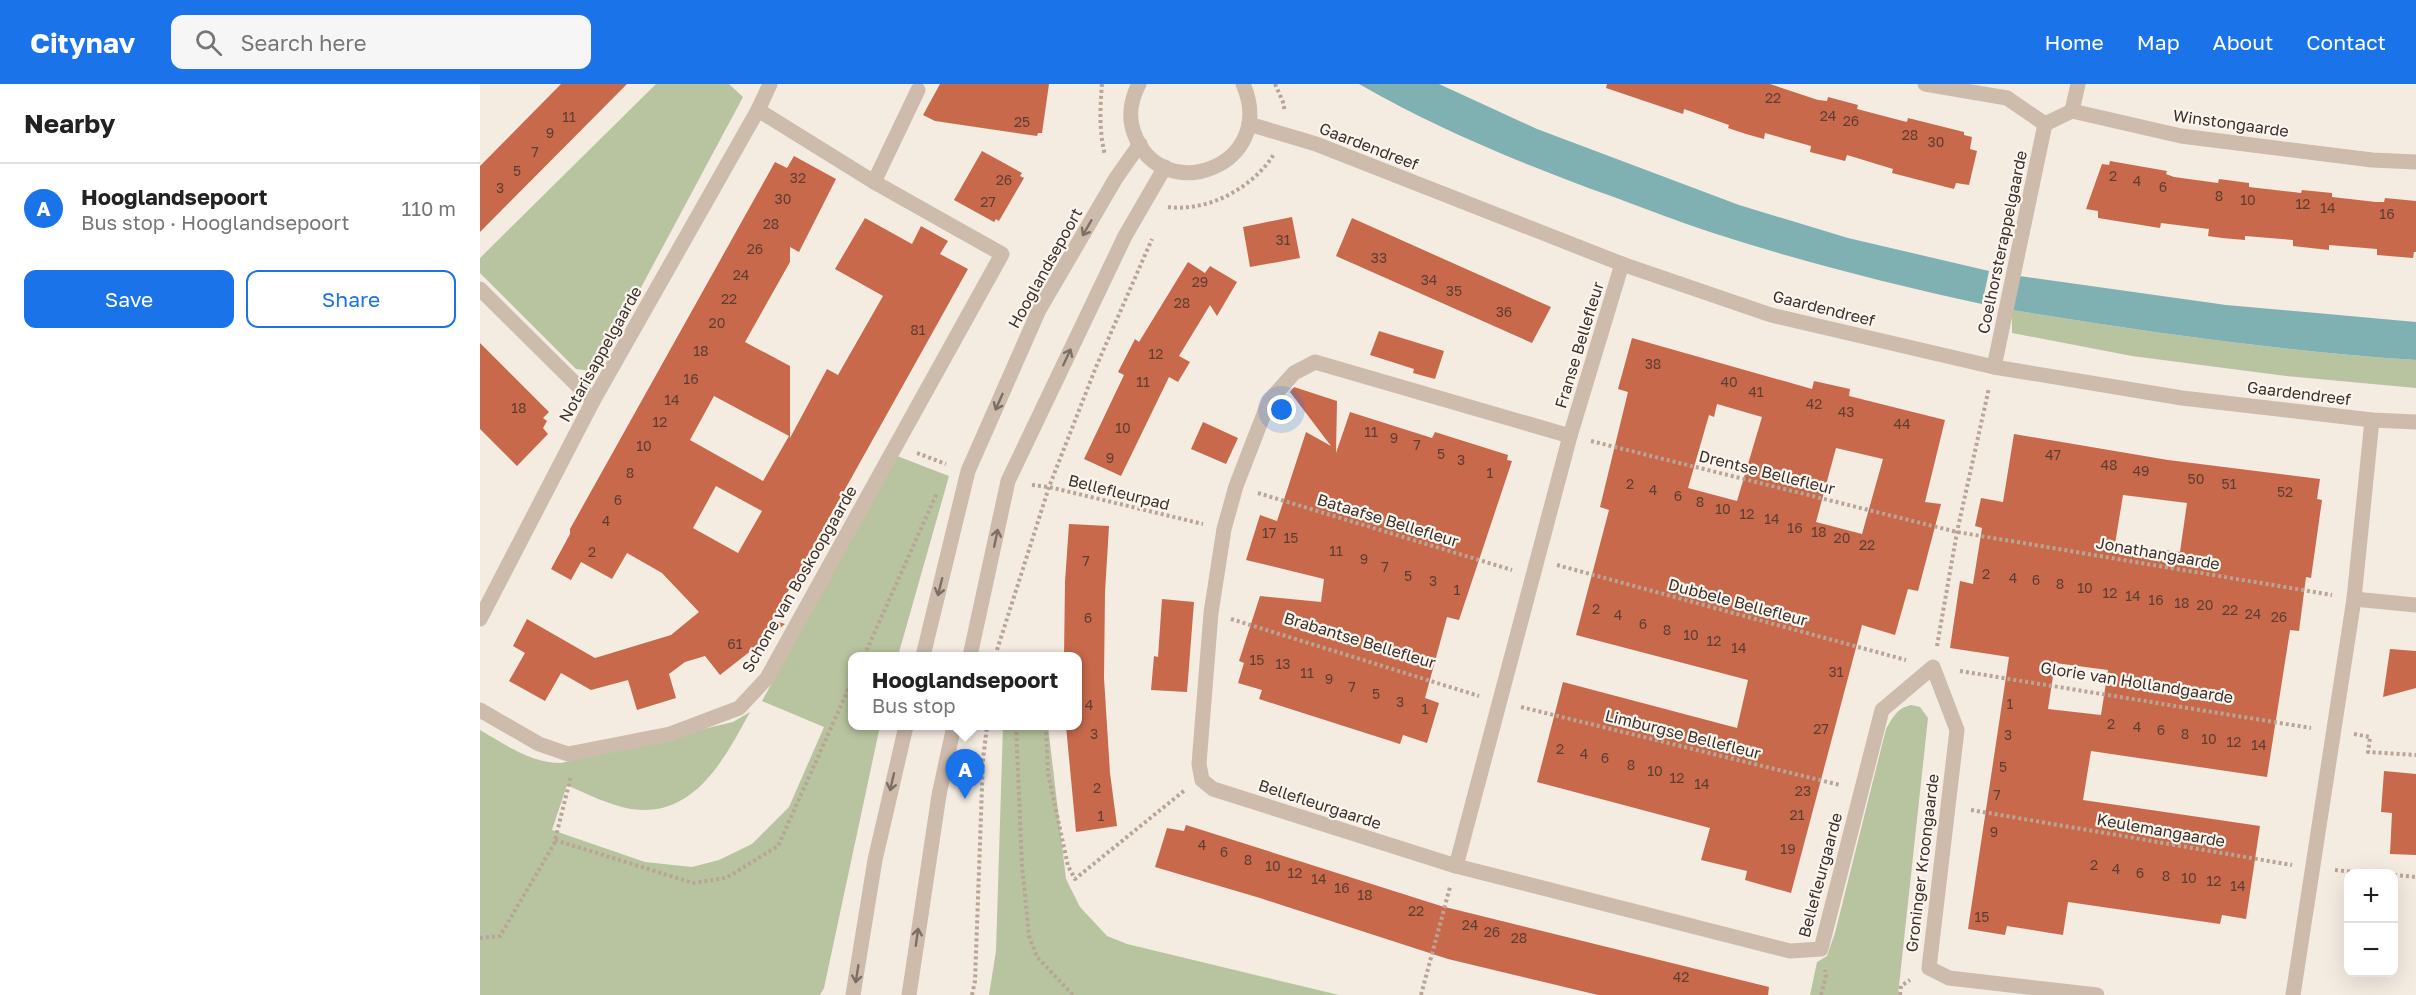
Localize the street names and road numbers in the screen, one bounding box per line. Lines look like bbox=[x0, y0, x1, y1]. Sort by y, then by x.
street label: Winstongaarde bbox=[2172, 105, 2290, 141]
street label: Gaardendreef bbox=[1317, 118, 1422, 174]
street label: Coelhorsterappelgaarde bbox=[1973, 149, 2031, 335]
street label: Hooglandsepoort bbox=[1004, 204, 1086, 332]
street label: Franse Bellefleur bbox=[1550, 279, 1608, 411]
street label: Notarisappelgaarde bbox=[554, 283, 646, 425]
street label: Gaardendreef bbox=[1771, 286, 1877, 330]
street label: Gaardendreef bbox=[2246, 377, 2352, 409]
street label: Drentse Bellefleur bbox=[1697, 445, 1837, 499]
street label: Bellefleurpad bbox=[1066, 470, 1172, 514]
street label: Schone van Boskoopgaarde bbox=[737, 482, 861, 676]
street label: Bataafse Bellefleur bbox=[1315, 489, 1461, 551]
street label: Jonathangaarde bbox=[2094, 532, 2222, 574]
street label: Dubbele Bellefleur bbox=[1666, 574, 1810, 630]
street label: Brabantse Bellefleur bbox=[1282, 607, 1438, 673]
street label: Glorie van Hollandgaarde bbox=[2039, 657, 2235, 707]
street label: Limburgse Bellefleur bbox=[1603, 705, 1763, 763]
street label: Groninger Kroongaarde bbox=[1901, 773, 1943, 953]
street label: Bellefleurgaarde bbox=[1256, 775, 1384, 833]
street label: Keulemangaarde bbox=[2095, 809, 2227, 851]
street label: Bellefleurgaarde bbox=[1794, 811, 1846, 939]

